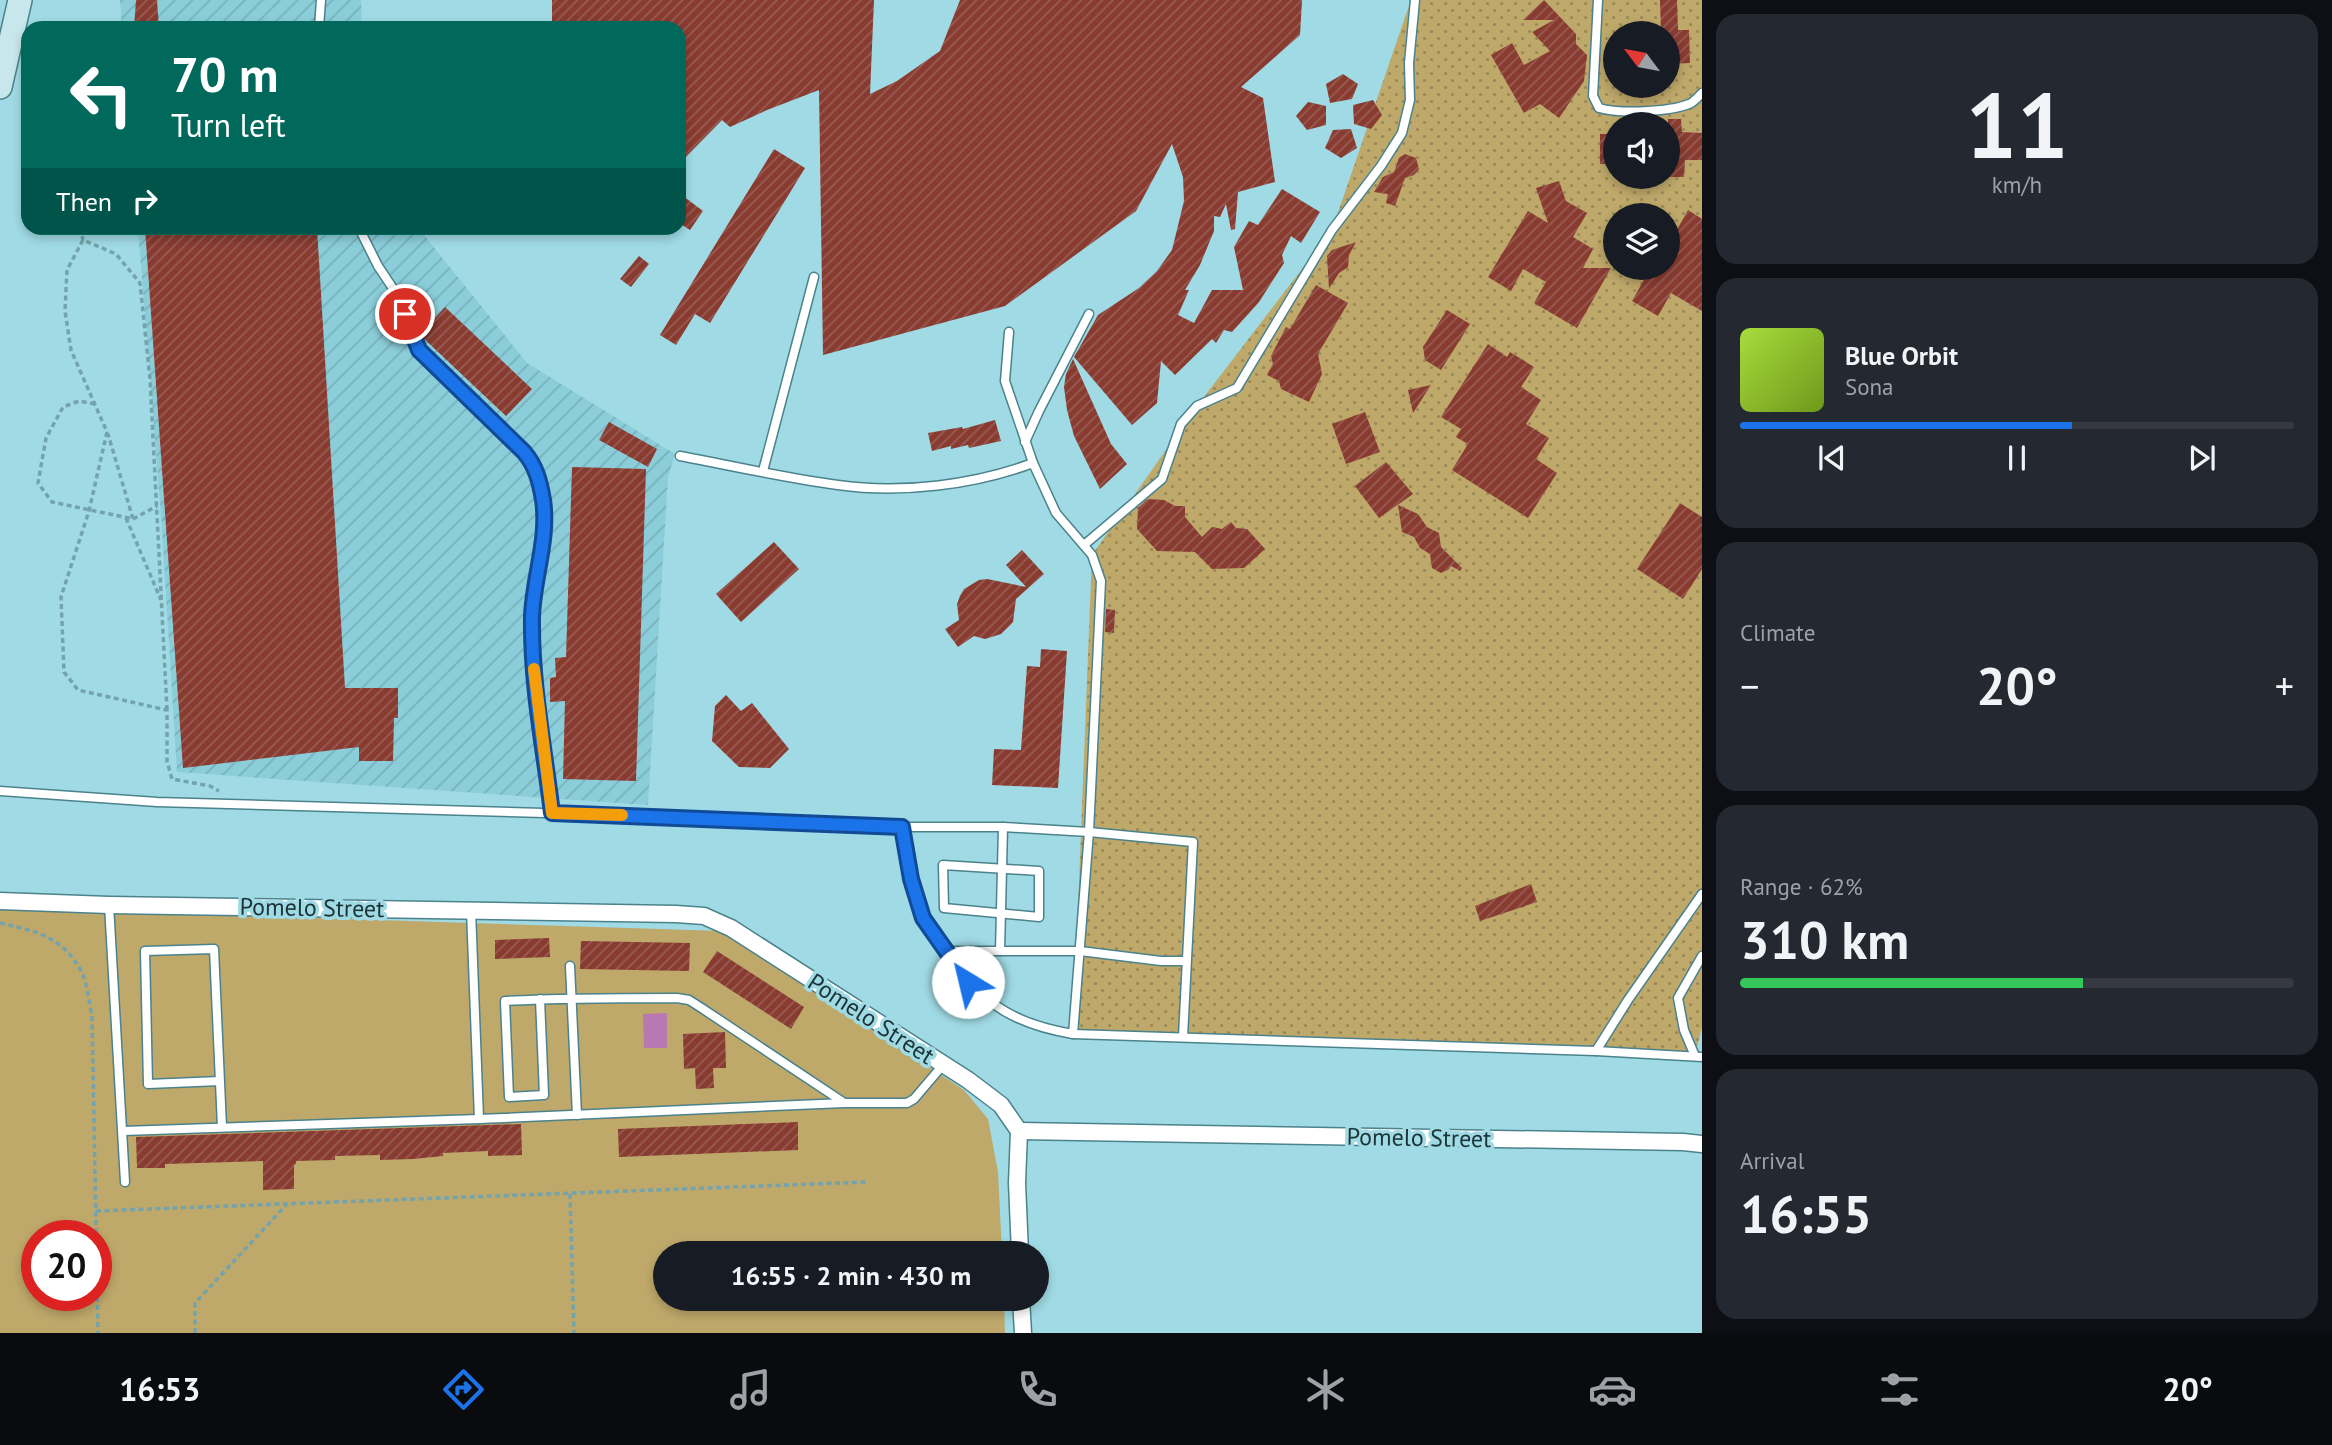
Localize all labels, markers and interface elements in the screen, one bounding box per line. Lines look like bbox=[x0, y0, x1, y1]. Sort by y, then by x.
north arrow bbox=[1603, 21, 1680, 98]
map controls bbox=[1603, 21, 1680, 280]
text: 70 m bbox=[171, 42, 278, 106]
icon: left bbox=[56, 49, 147, 140]
text: 11 bbox=[1965, 65, 2069, 183]
text: Turn left bbox=[171, 104, 286, 146]
button: sound bbox=[1603, 112, 1680, 189]
text: km/h bbox=[1992, 170, 2042, 199]
icon: right bbox=[126, 182, 164, 220]
text: Then bbox=[56, 185, 112, 218]
button: layers bbox=[1603, 203, 1680, 280]
pin bbox=[375, 284, 435, 344]
icon: arrive bbox=[386, 295, 424, 333]
text: Blue Orbit bbox=[1845, 339, 1958, 372]
text: Sona bbox=[1845, 372, 1894, 401]
icon: previous bbox=[1813, 439, 1851, 477]
icon: pause bbox=[1998, 439, 2036, 477]
icon: next bbox=[2183, 439, 2221, 477]
text: Climate bbox=[1740, 618, 1815, 647]
text: 20° bbox=[1976, 652, 2058, 719]
text: − bbox=[1740, 661, 1759, 710]
text: + bbox=[2275, 661, 2294, 710]
text: Range · 62% bbox=[1740, 872, 1863, 901]
street label: Pomelo Street bbox=[239, 891, 385, 924]
text: 310 km bbox=[1740, 906, 1909, 973]
position arrow bbox=[931, 945, 1005, 1019]
street label: Pomelo Street bbox=[802, 966, 940, 1071]
street label: Pomelo Street bbox=[1346, 1121, 1492, 1154]
text: Arrival bbox=[1740, 1146, 1804, 1175]
text: 16:55 bbox=[1740, 1180, 1872, 1247]
speed limit sign: 20 bbox=[21, 1220, 112, 1311]
text: 16:55 · 2 min · 430 m bbox=[731, 1259, 971, 1292]
icon: directions bbox=[439, 1365, 488, 1414]
icon: music bbox=[726, 1365, 775, 1414]
icon: phone bbox=[1013, 1365, 1062, 1414]
icon: climate bbox=[1301, 1365, 1350, 1414]
icon: car bbox=[1588, 1365, 1637, 1414]
icon: filters bbox=[1875, 1365, 1924, 1414]
text: 16:53 bbox=[119, 1368, 200, 1410]
text: 20° bbox=[2163, 1368, 2213, 1410]

